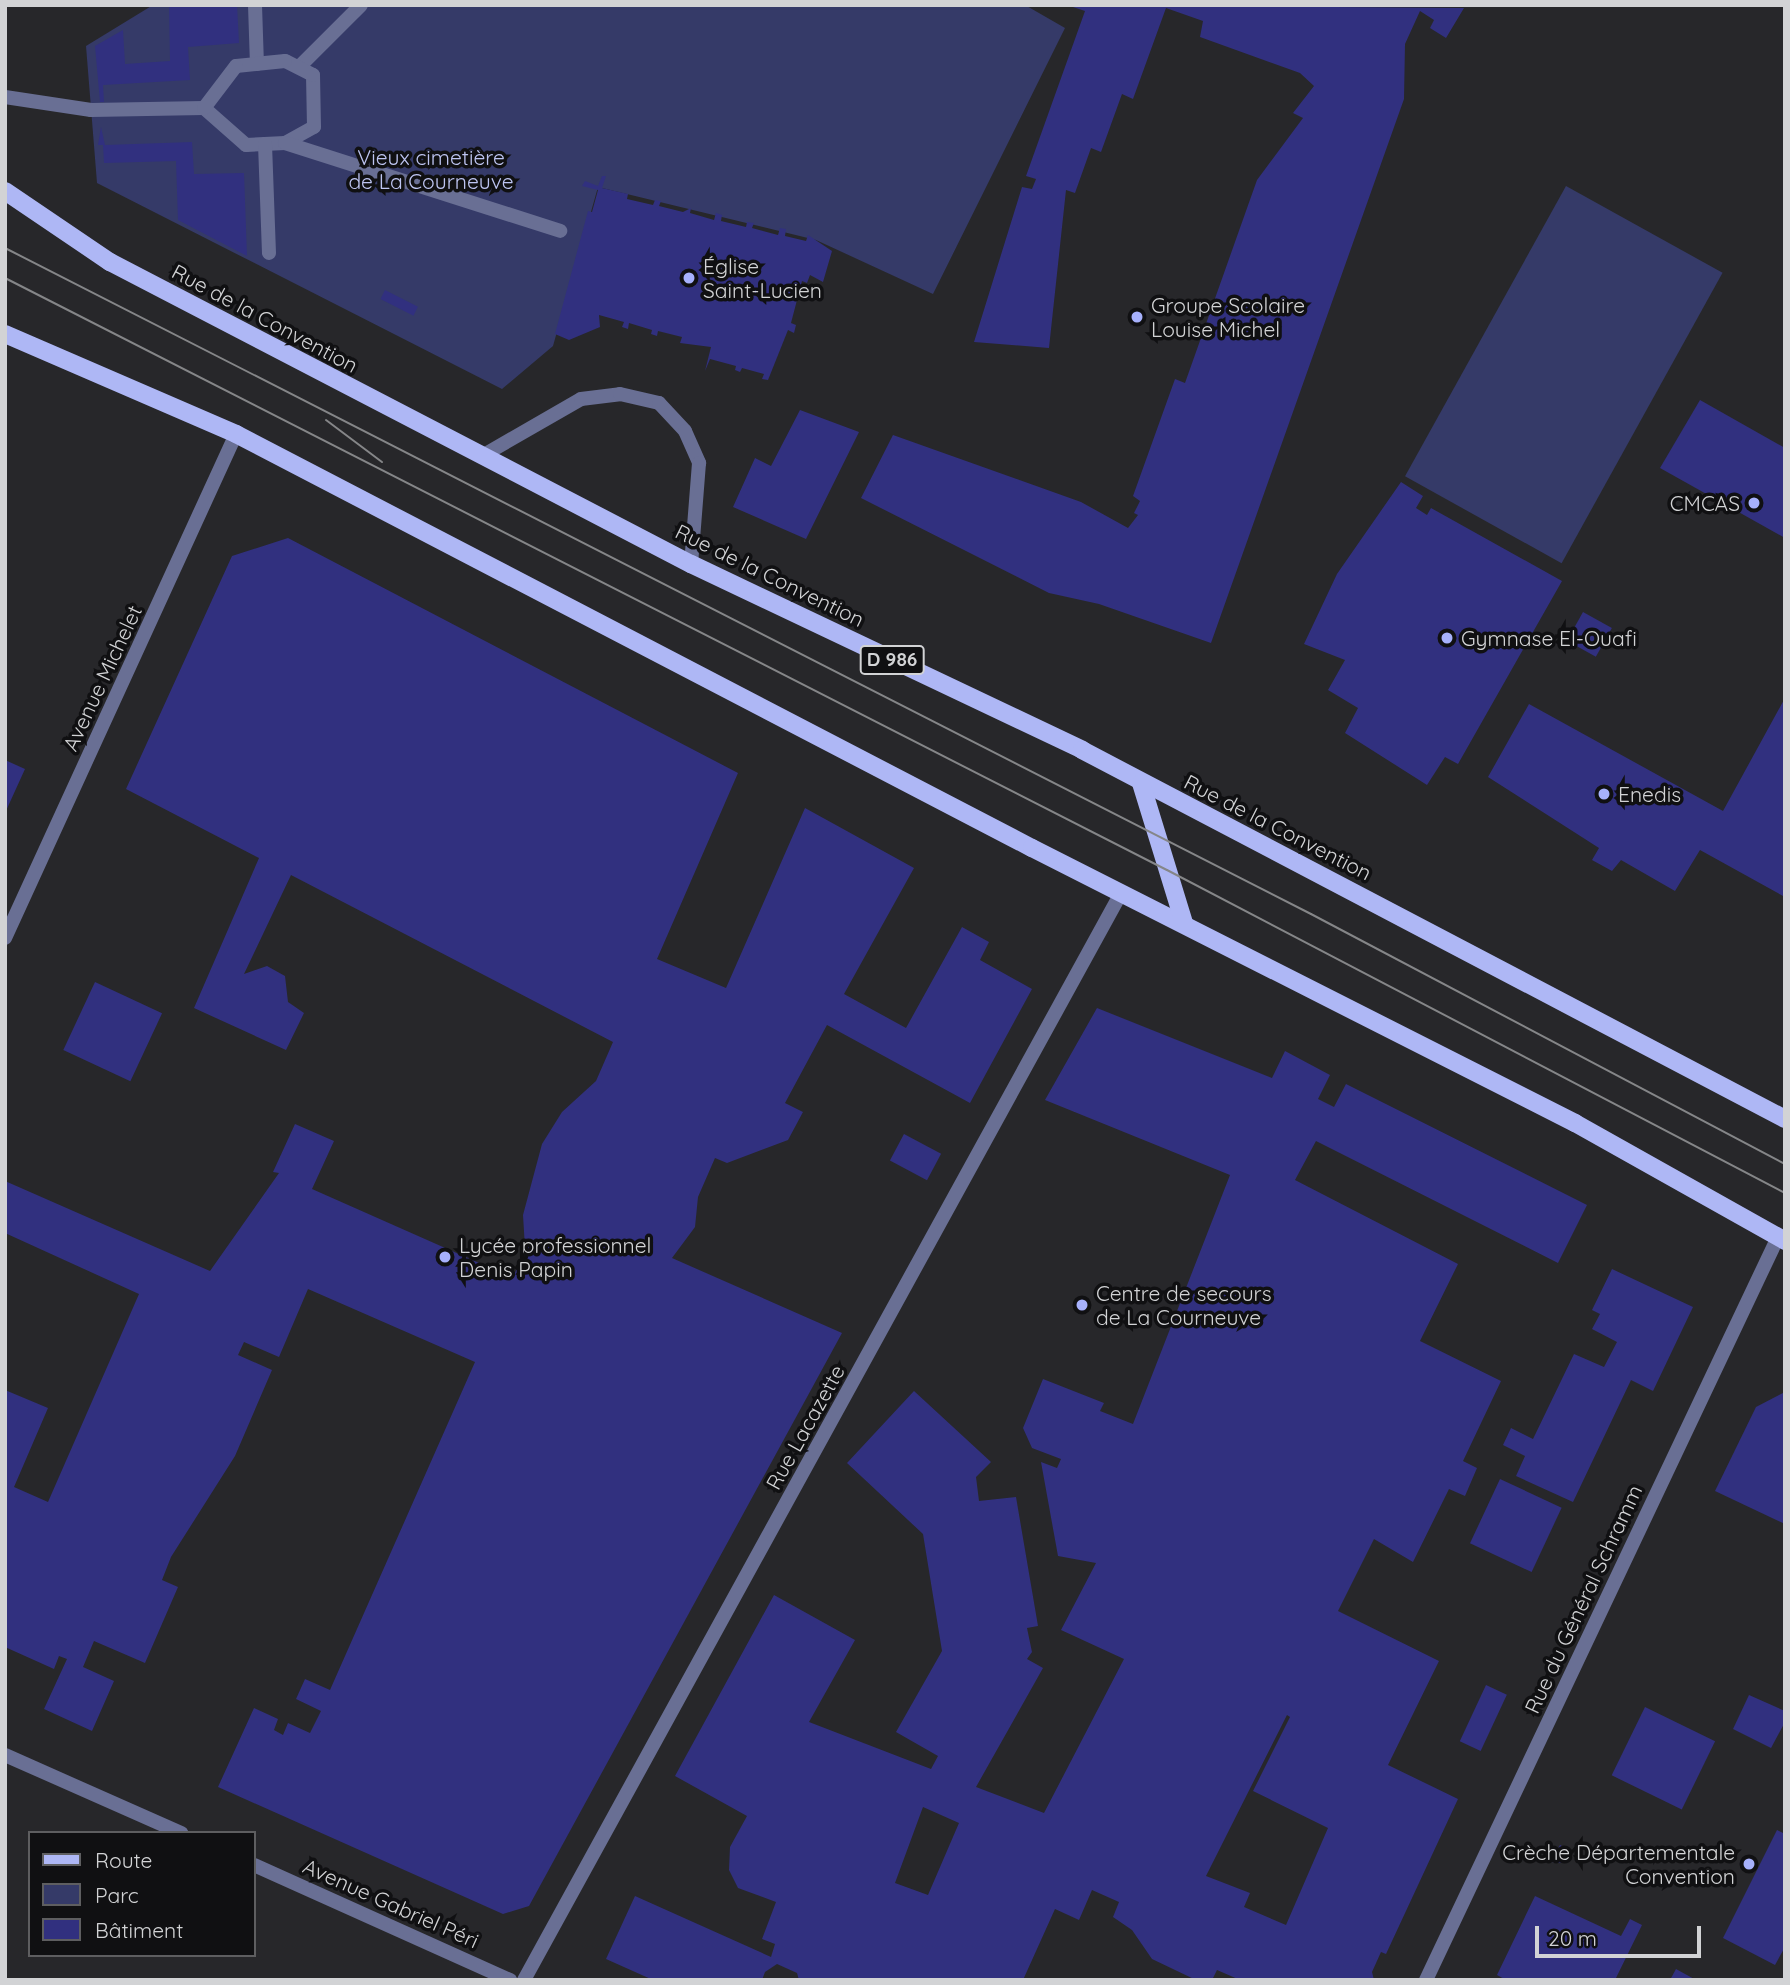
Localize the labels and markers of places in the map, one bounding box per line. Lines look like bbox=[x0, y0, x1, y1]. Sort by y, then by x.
place label: Église Saint-Lucien bbox=[703, 253, 822, 303]
marker: Église Saint-Lucien bbox=[681, 270, 697, 286]
place label: Groupe Scolaire Louise Michel bbox=[1151, 292, 1305, 342]
marker: Groupe Scolaire Louise Michel bbox=[1129, 309, 1145, 325]
place label: CMCAS bbox=[1670, 490, 1740, 516]
marker: CMCAS bbox=[1746, 495, 1762, 511]
place label: Gymnase El-Ouafi bbox=[1461, 625, 1637, 651]
marker: Gymnase El-Ouafi bbox=[1439, 630, 1455, 646]
place label: Enedis bbox=[1618, 781, 1681, 807]
marker: Enedis bbox=[1596, 786, 1612, 802]
place label: Lycée professionnel Denis Papin bbox=[459, 1232, 651, 1282]
marker: Lycée professionnel Denis Papin bbox=[437, 1249, 453, 1265]
place label: Centre de secours de La Courneuve bbox=[1096, 1280, 1272, 1330]
marker: Centre de secours de La Courneuve bbox=[1074, 1297, 1090, 1313]
place label: Crèche Départementale Convention bbox=[1502, 1839, 1735, 1889]
marker: Crèche Départementale Convention bbox=[1741, 1856, 1757, 1872]

